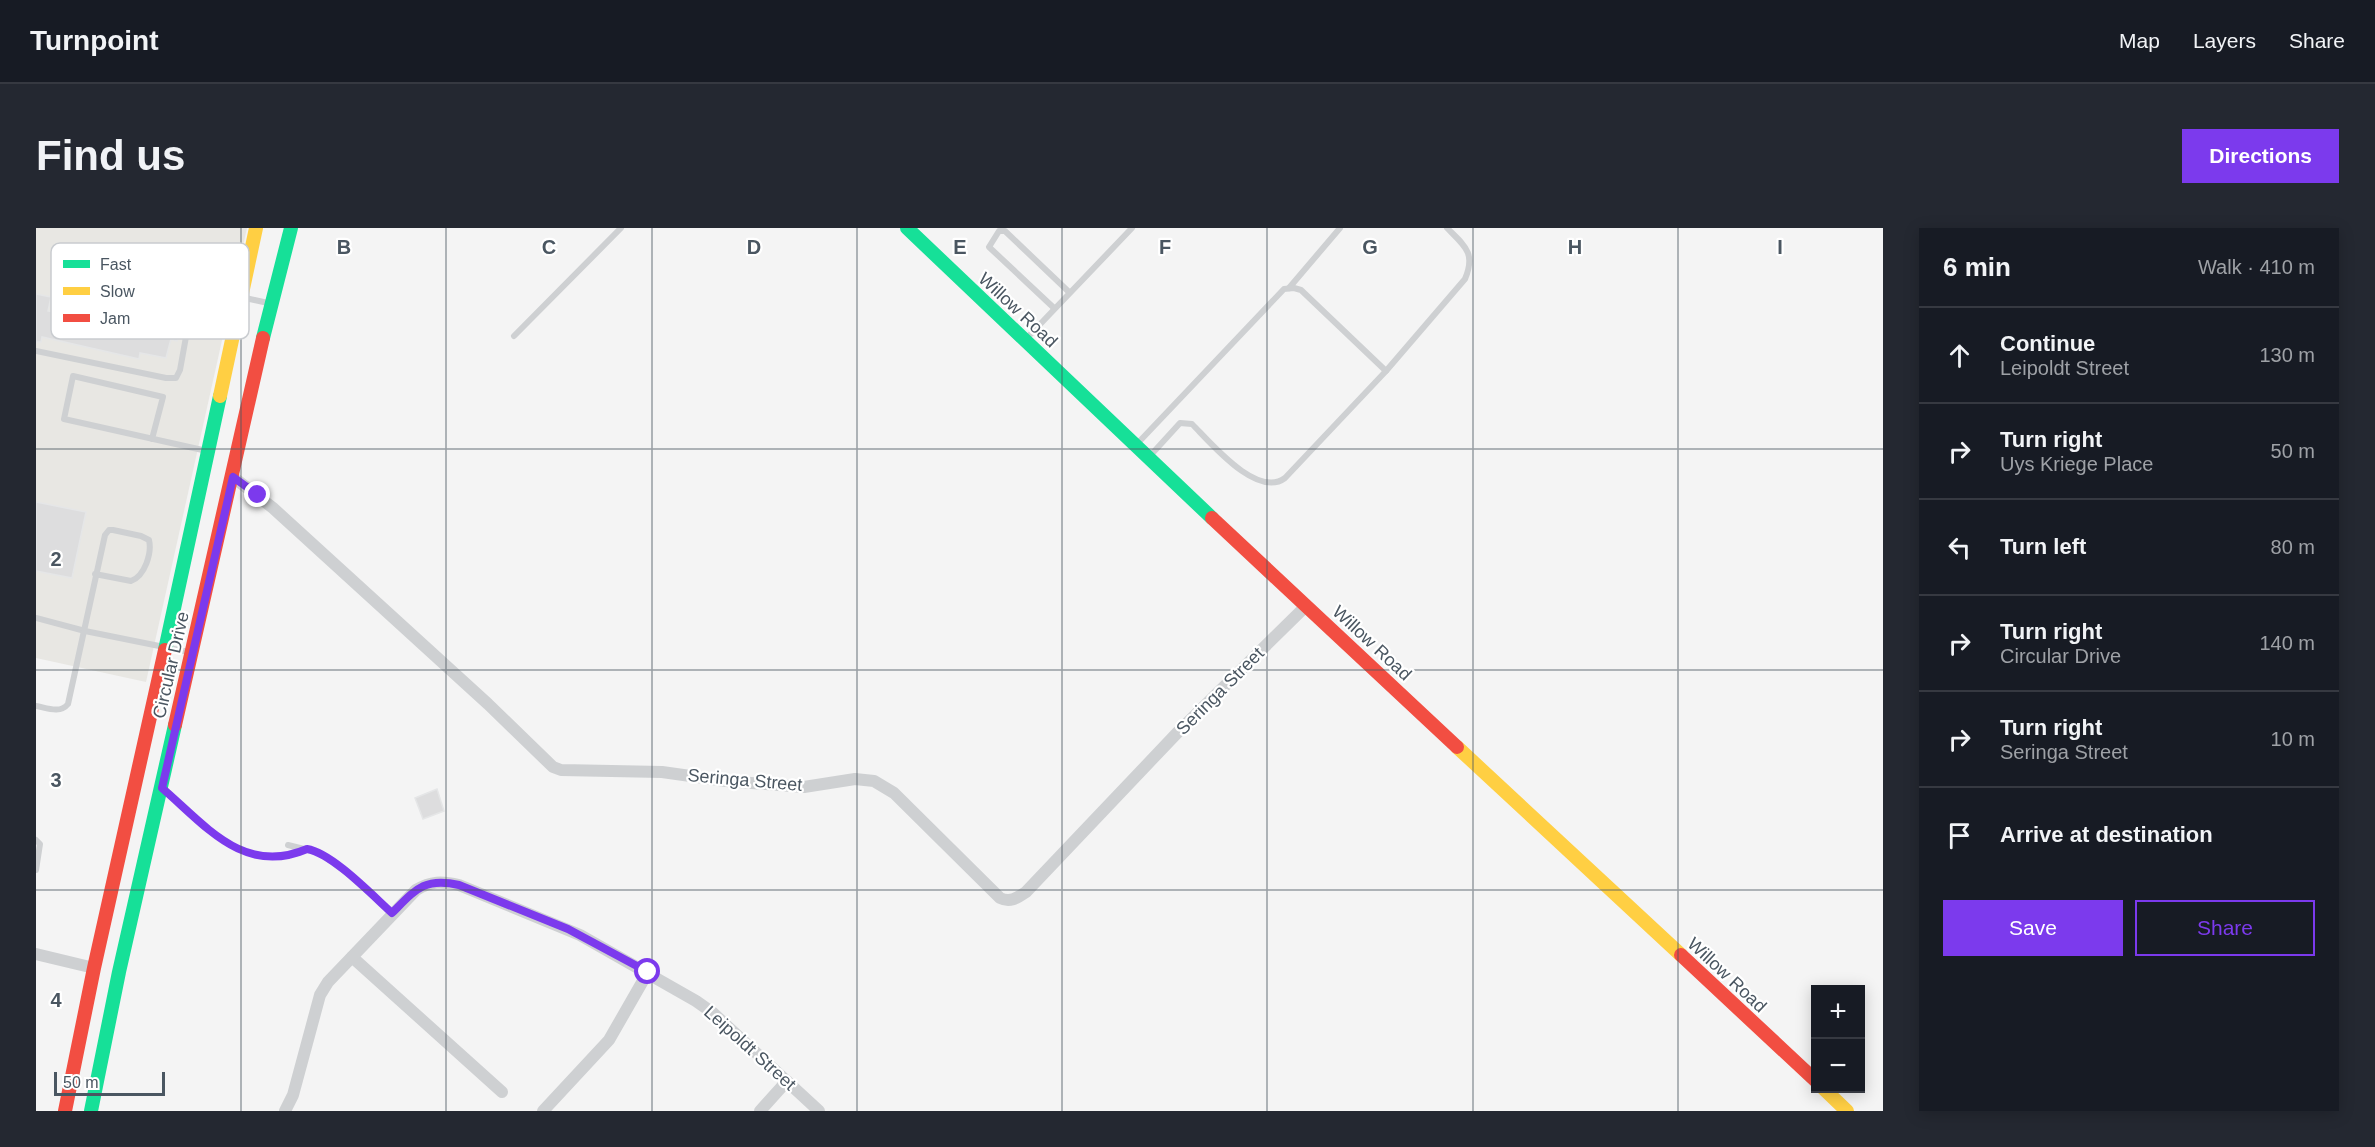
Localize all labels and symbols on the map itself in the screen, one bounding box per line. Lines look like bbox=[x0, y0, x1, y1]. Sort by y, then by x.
text: B bbox=[337, 236, 351, 258]
text: C bbox=[542, 236, 556, 258]
text: D bbox=[747, 236, 761, 258]
text: E bbox=[953, 236, 967, 258]
text: F bbox=[1159, 236, 1171, 258]
text: G bbox=[1362, 236, 1378, 258]
text: H bbox=[1568, 236, 1582, 258]
text: I bbox=[1777, 236, 1783, 258]
legend bbox=[51, 243, 249, 339]
text: Fast bbox=[100, 256, 132, 273]
street label: Willow Road bbox=[975, 269, 1061, 351]
text: Slow bbox=[100, 283, 135, 300]
text: Jam bbox=[100, 310, 130, 327]
route end bbox=[244, 481, 270, 507]
text: 2 bbox=[50, 548, 62, 570]
street label: Willow Road bbox=[1329, 602, 1415, 684]
street label: Circular Drive bbox=[149, 610, 193, 720]
street label: Seringa Street bbox=[1172, 643, 1268, 739]
street label: Seringa Street bbox=[687, 765, 803, 795]
text: 3 bbox=[50, 769, 62, 791]
street label: Willow Road bbox=[1684, 934, 1770, 1016]
route start bbox=[634, 958, 660, 984]
text: 4 bbox=[50, 989, 62, 1011]
street label: Leipoldt Street bbox=[700, 1002, 800, 1094]
scale bar bbox=[54, 1069, 165, 1096]

